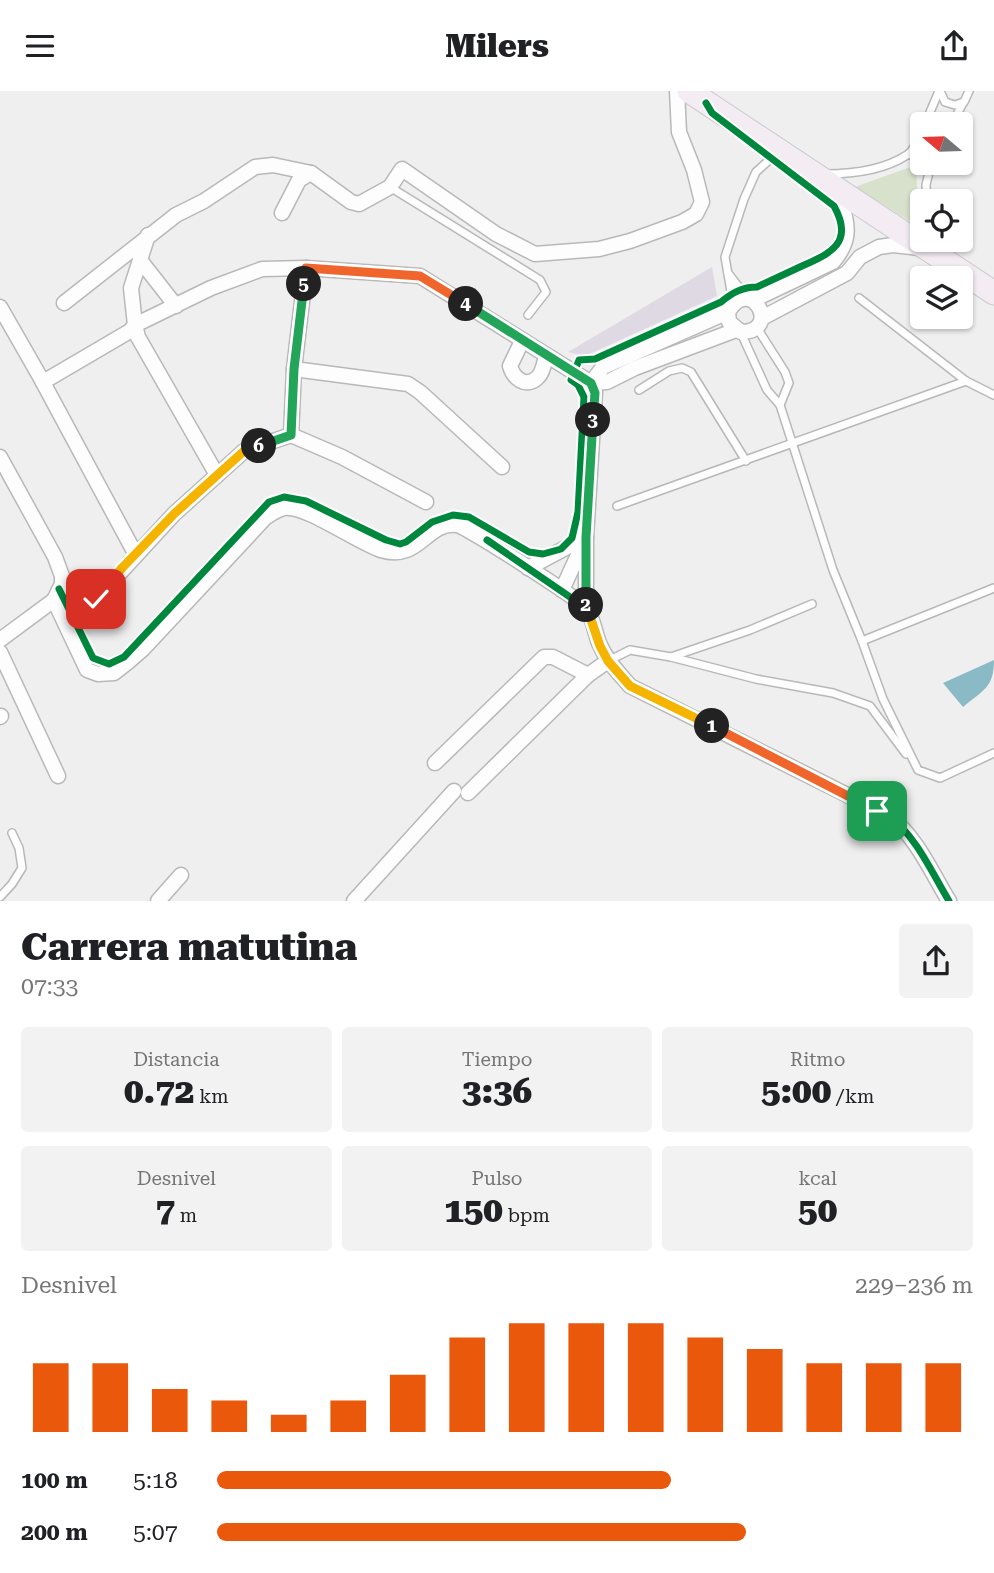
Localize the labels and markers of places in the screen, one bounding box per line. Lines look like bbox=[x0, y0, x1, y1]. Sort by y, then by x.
pin: 5 bbox=[286, 267, 322, 301]
pin: 4 bbox=[448, 287, 484, 321]
pin: 3 bbox=[576, 403, 610, 437]
pin: 6 bbox=[242, 429, 276, 463]
pin bbox=[66, 569, 126, 629]
pin: 2 bbox=[568, 587, 604, 623]
pin: 1 bbox=[694, 709, 730, 743]
pin bbox=[847, 781, 907, 841]

